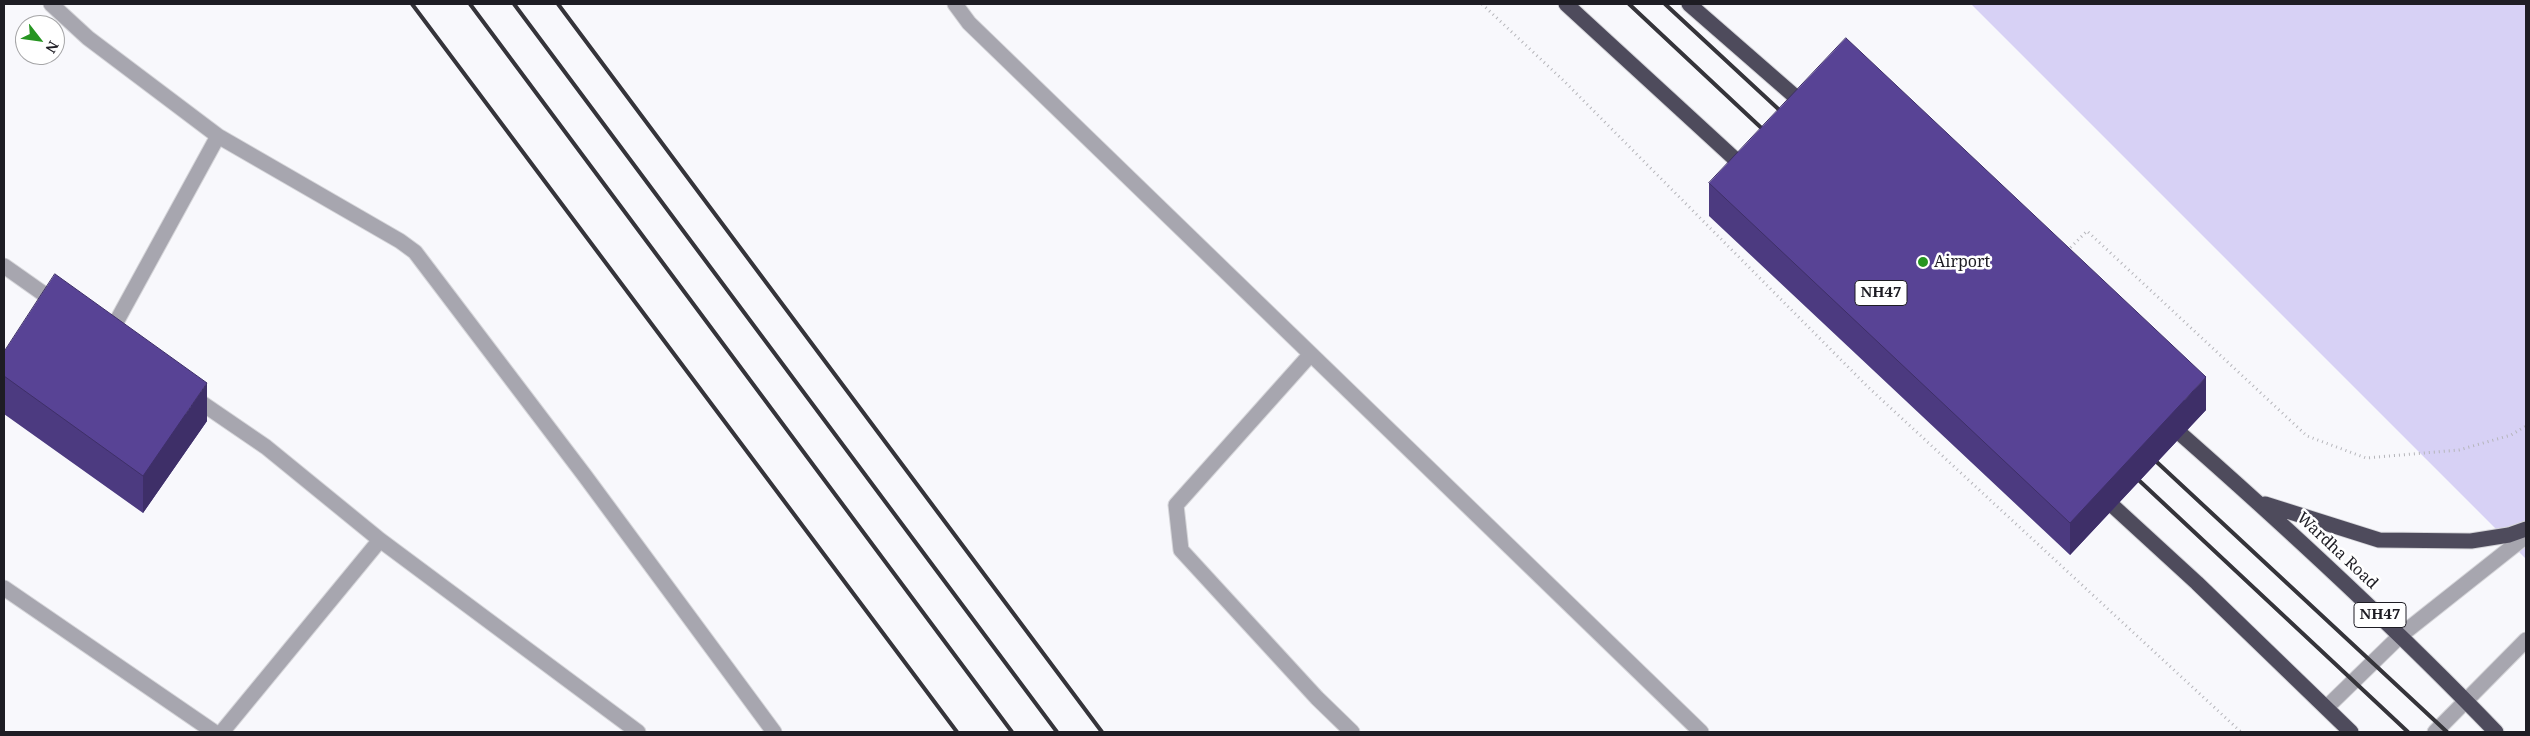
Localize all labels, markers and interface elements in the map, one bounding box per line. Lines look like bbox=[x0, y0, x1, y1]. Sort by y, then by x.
north arrow bbox=[15, 15, 65, 65]
text: N bbox=[42, 38, 64, 57]
place label: Airport bbox=[1934, 252, 1990, 272]
marker: Airport bbox=[1916, 255, 1930, 269]
road number: NH47 bbox=[1855, 280, 1907, 306]
street label: Wardha Road bbox=[2292, 509, 2382, 593]
road number: NH47 bbox=[2354, 602, 2406, 628]

